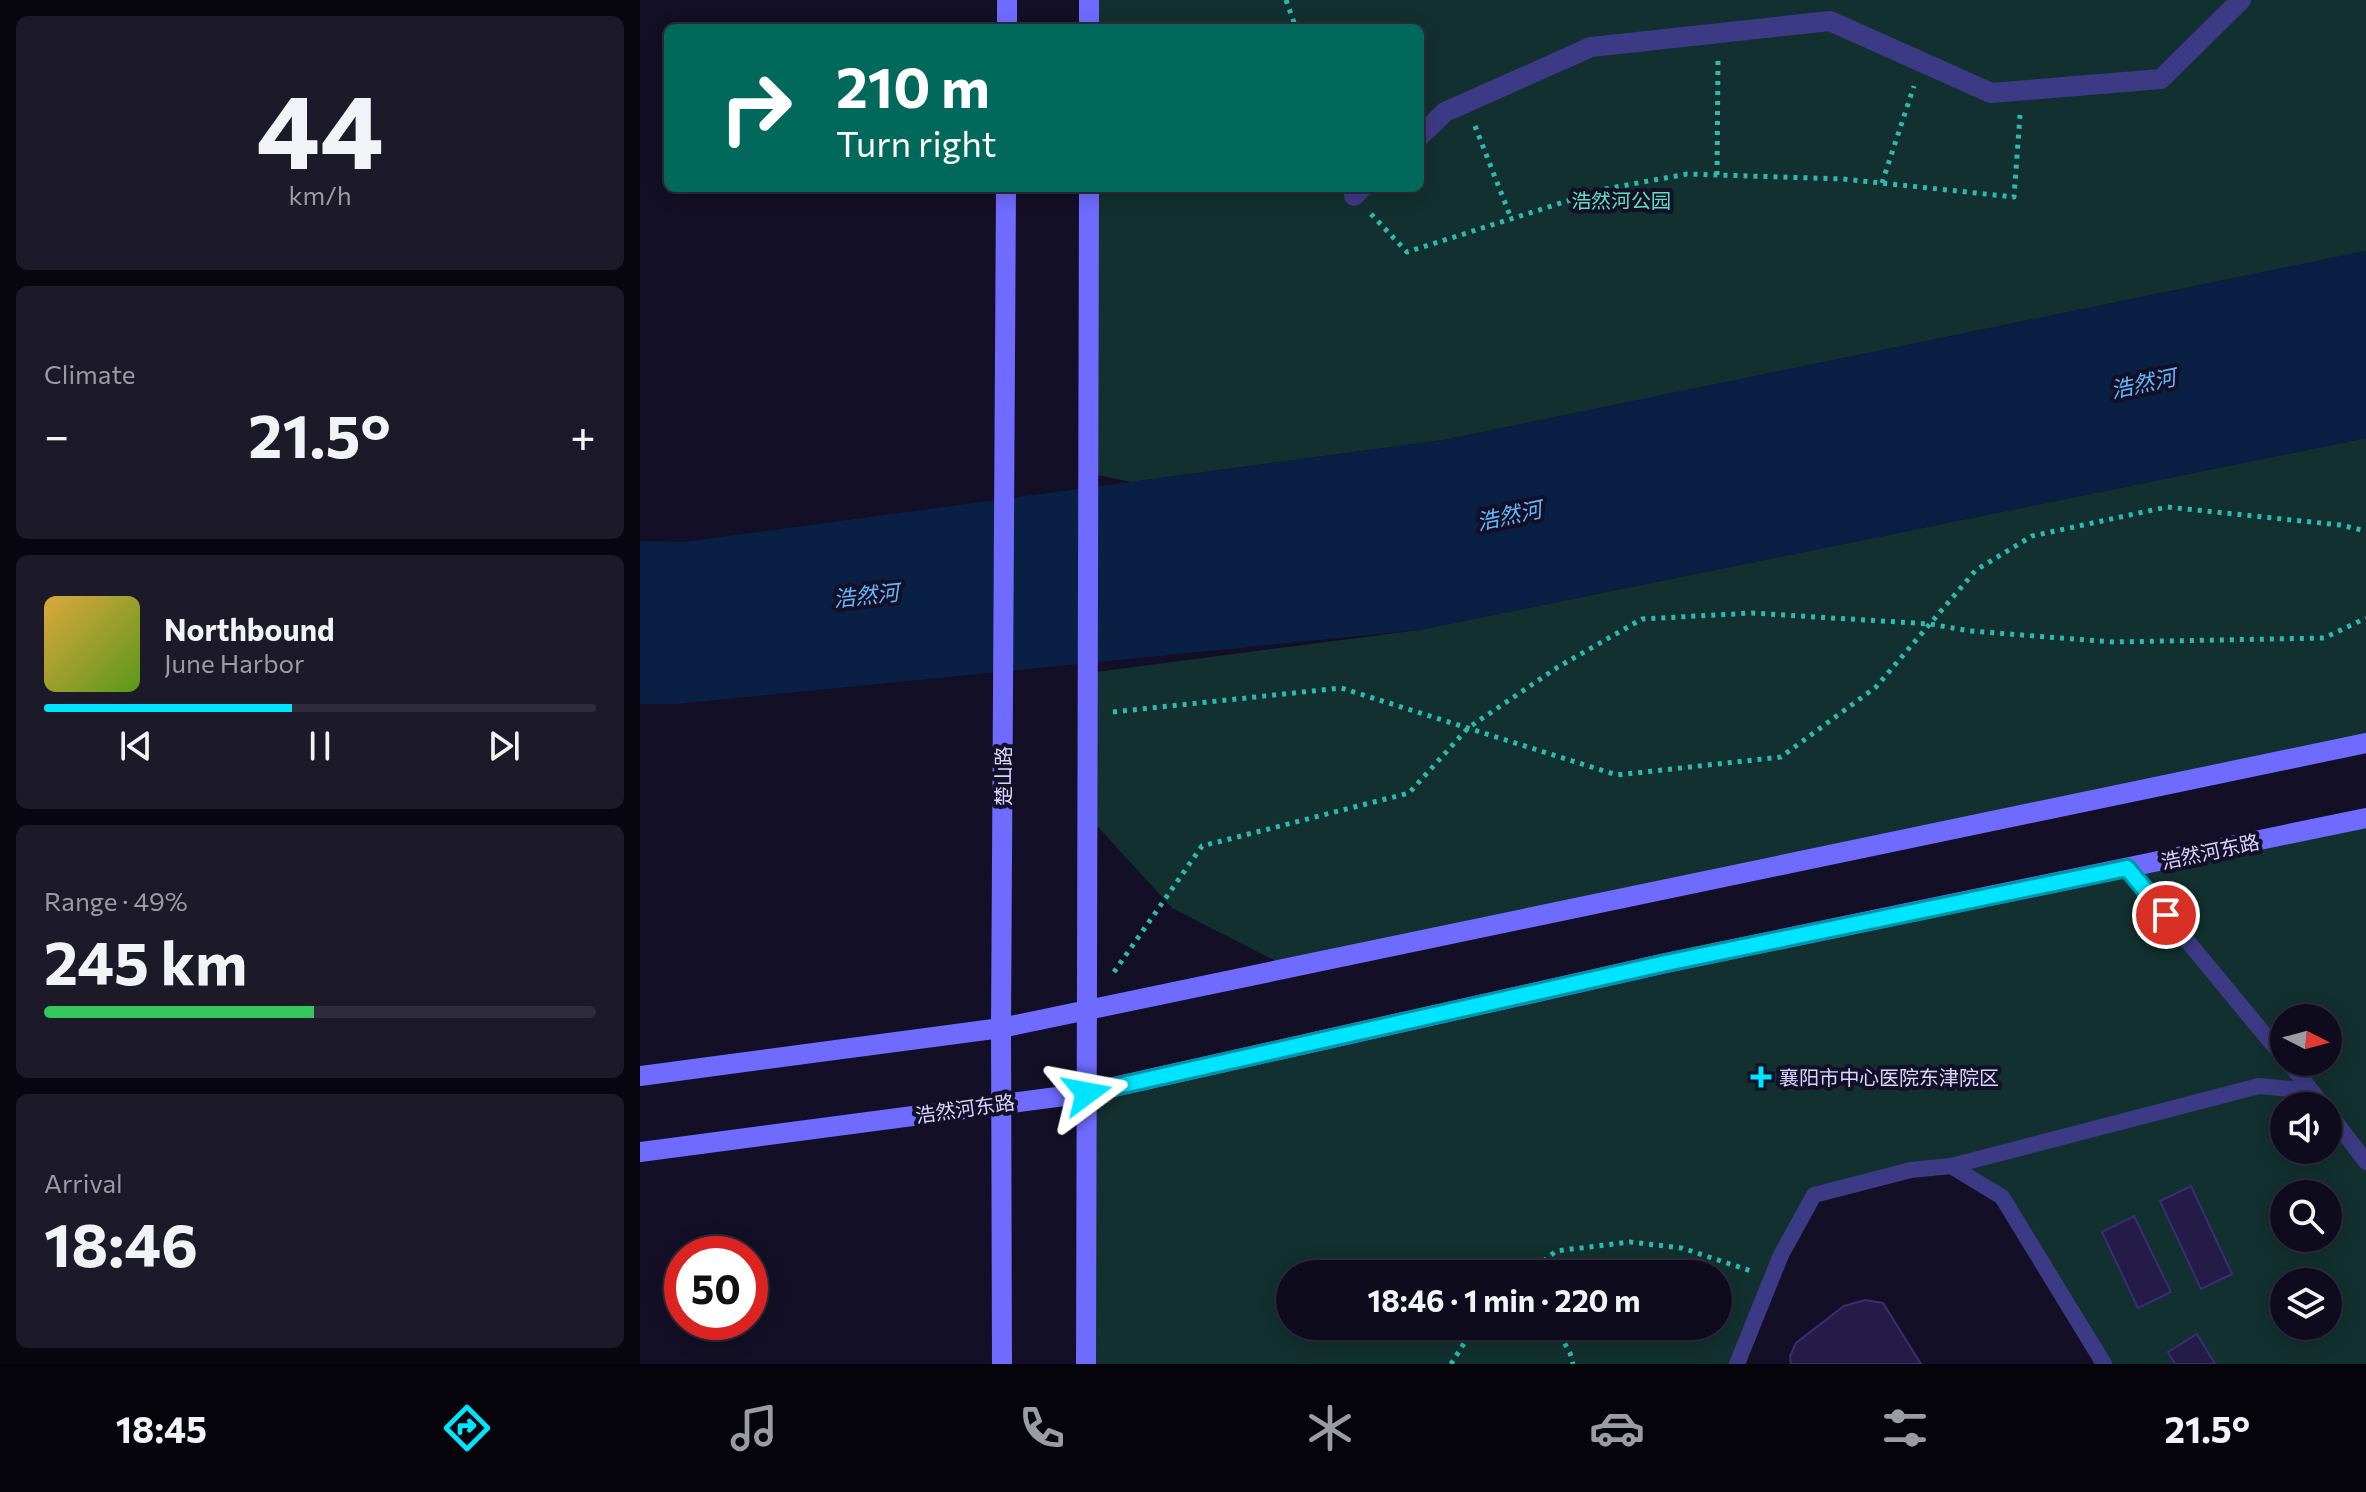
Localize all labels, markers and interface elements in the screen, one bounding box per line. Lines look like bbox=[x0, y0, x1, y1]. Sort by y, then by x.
text: 210 m bbox=[836, 51, 990, 120]
icon: right bbox=[704, 56, 808, 160]
text: 44 bbox=[256, 63, 384, 190]
text: Turn right bbox=[836, 120, 997, 164]
text: km/h bbox=[288, 179, 352, 210]
park label: 浩然河公园 bbox=[1571, 188, 1671, 212]
text: Climate bbox=[44, 358, 136, 389]
water label: 浩然河 bbox=[2108, 362, 2182, 403]
text: 21.5° bbox=[248, 397, 391, 470]
text: − bbox=[44, 407, 69, 461]
text: + bbox=[570, 407, 596, 461]
water label: 浩然河 bbox=[1474, 494, 1548, 535]
water label: 浩然河 bbox=[832, 578, 904, 612]
text: Northbound bbox=[164, 610, 335, 647]
text: June Harbor bbox=[164, 647, 304, 678]
icon: previous bbox=[114, 724, 158, 768]
icon: pause bbox=[298, 724, 342, 768]
icon: next bbox=[482, 724, 526, 768]
street label: 楚山路 bbox=[991, 746, 1015, 806]
street label: 浩然河东路 bbox=[2159, 829, 2261, 873]
pin bbox=[2132, 881, 2200, 949]
text: Range · 49% bbox=[44, 885, 188, 916]
icon: arrive bbox=[2144, 893, 2188, 937]
text: 245 km bbox=[44, 924, 247, 997]
north arrow bbox=[2270, 1004, 2342, 1076]
map controls bbox=[2270, 1004, 2342, 1340]
position arrow bbox=[1045, 1051, 1129, 1135]
place label: 襄阳市中心医院东津院区 bbox=[1779, 1065, 1999, 1089]
marker: 襄阳市中心医院东津院区 bbox=[1750, 1066, 1772, 1088]
street label: 浩然河东路 bbox=[914, 1089, 1016, 1127]
button: sound bbox=[2270, 1092, 2342, 1164]
text: Arrival bbox=[44, 1167, 123, 1198]
button: search bbox=[2270, 1180, 2342, 1252]
text: 18:46 bbox=[44, 1206, 198, 1279]
speed limit sign: 50 bbox=[664, 1236, 768, 1340]
button: layers bbox=[2270, 1268, 2342, 1340]
text: 18:46 · 1 min · 220 m bbox=[1368, 1281, 1640, 1318]
icon: directions bbox=[439, 1400, 495, 1456]
icon: music bbox=[726, 1400, 782, 1456]
icon: phone bbox=[1014, 1400, 1070, 1456]
icon: climate bbox=[1302, 1400, 1358, 1456]
icon: car bbox=[1589, 1400, 1645, 1456]
icon: filters bbox=[1877, 1400, 1933, 1456]
text: 18:45 bbox=[116, 1406, 207, 1450]
text: 21.5° bbox=[2165, 1406, 2250, 1450]

